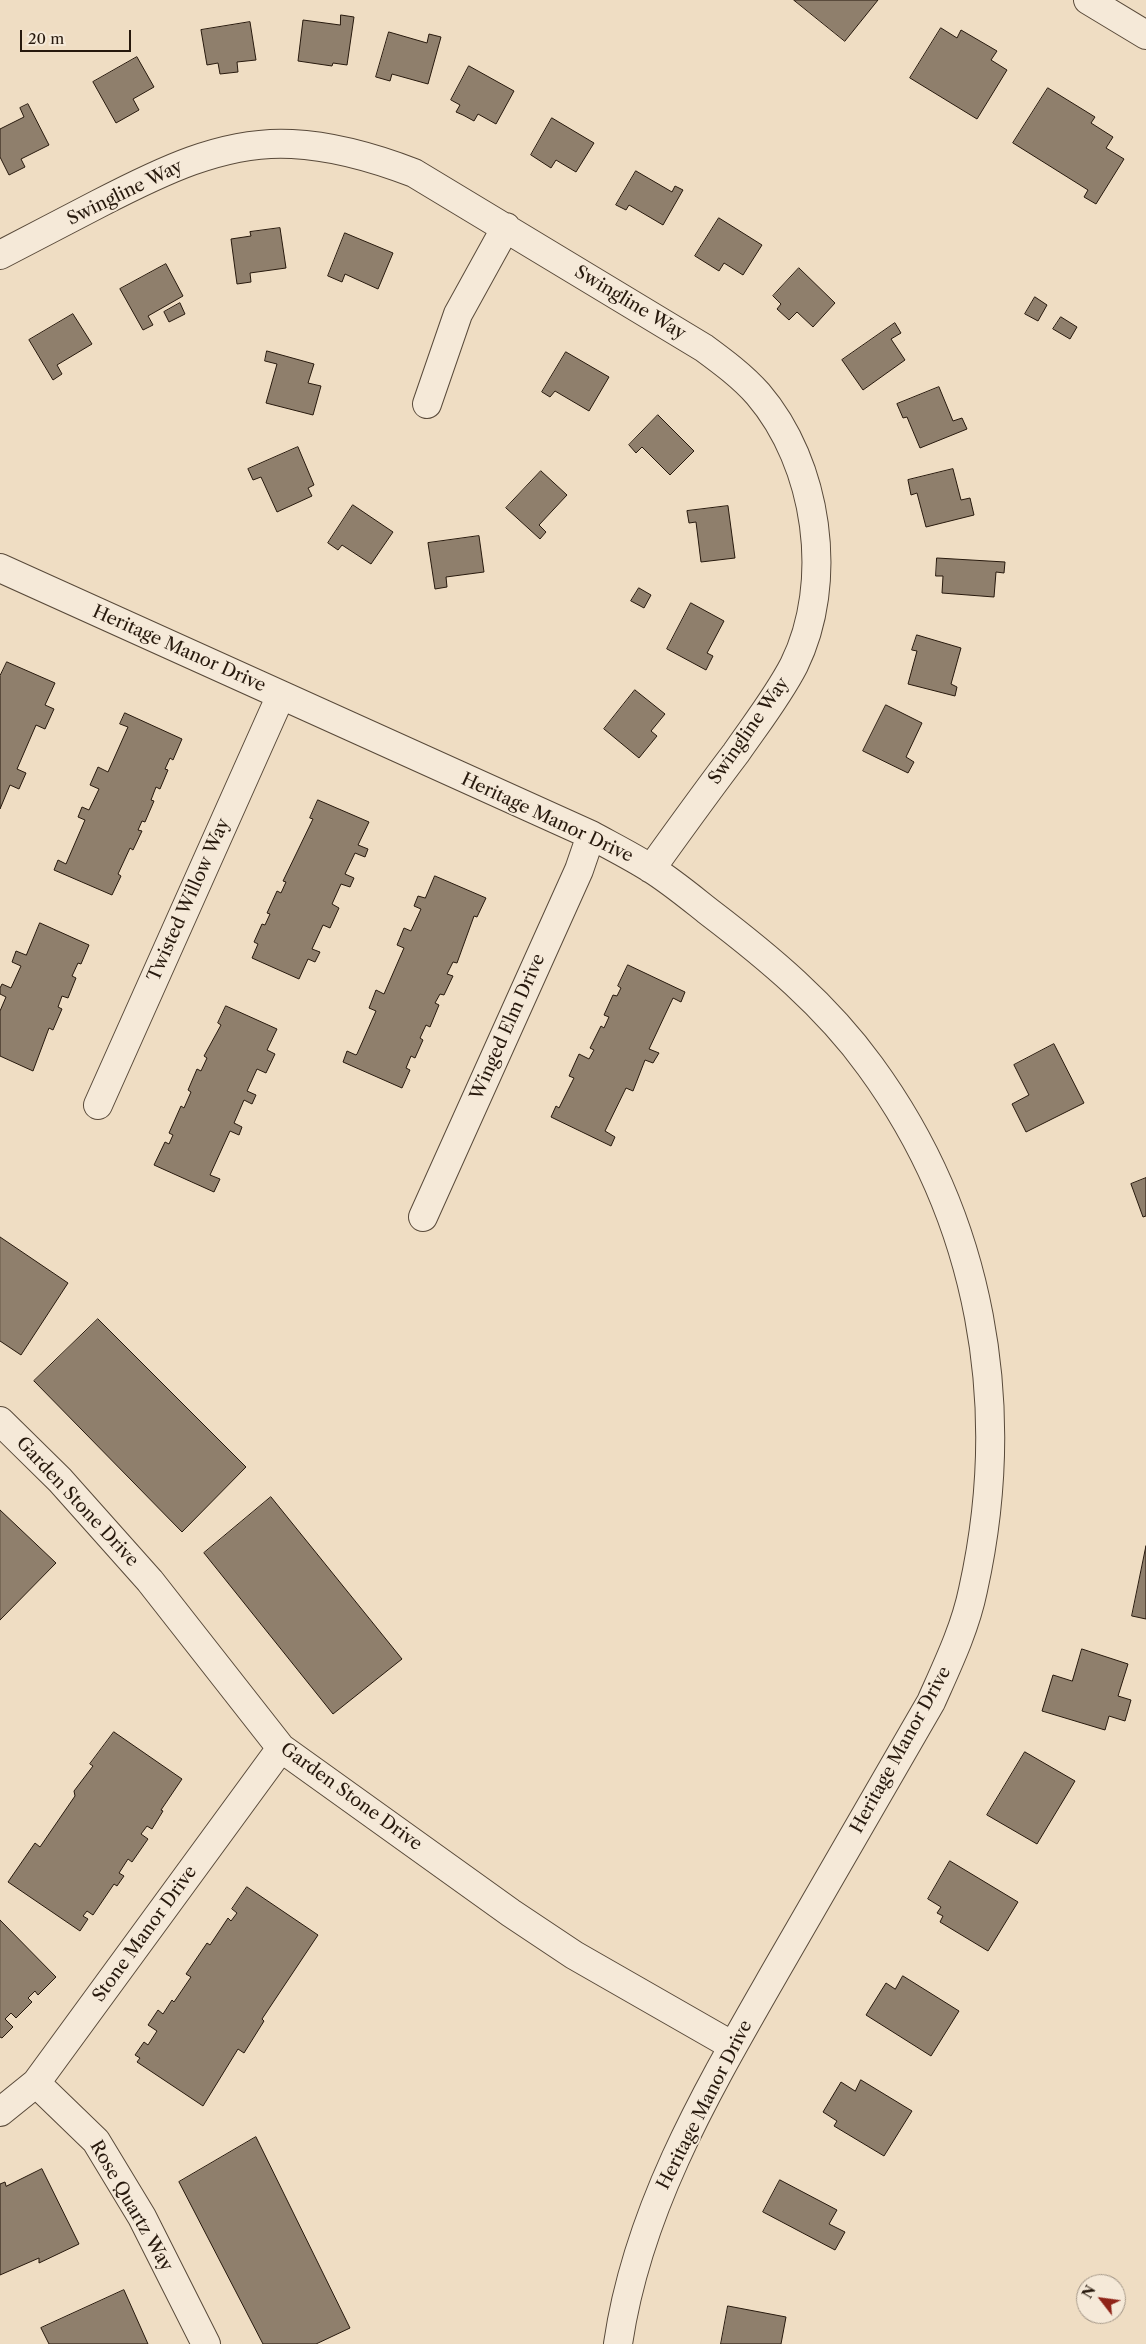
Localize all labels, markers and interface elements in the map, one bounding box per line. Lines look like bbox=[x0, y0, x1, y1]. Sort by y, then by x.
scale bar bbox=[22, 20, 134, 52]
text: 20 m bbox=[28, 29, 64, 48]
street label: Swingline Way bbox=[64, 156, 186, 230]
street label: Swingline Way bbox=[570, 261, 690, 345]
street label: Heritage Manor Drive bbox=[89, 601, 269, 697]
street label: Swingline Way bbox=[704, 673, 794, 789]
street label: Heritage Manor Drive bbox=[458, 769, 636, 867]
street label: Twisted Willow Way bbox=[143, 815, 235, 985]
street label: Winged Elm Drive bbox=[466, 951, 550, 1103]
street label: Garden Stone Drive bbox=[11, 1433, 143, 1571]
street label: Heritage Manor Drive bbox=[846, 1663, 956, 1837]
street label: Garden Stone Drive bbox=[276, 1738, 426, 1856]
street label: Stone Manor Drive bbox=[88, 1862, 202, 2006]
street label: Heritage Manor Drive bbox=[653, 2017, 757, 2193]
street label: Rose Quartz Way bbox=[85, 2137, 177, 2275]
north arrow bbox=[1076, 2274, 1126, 2324]
text: N bbox=[1078, 2282, 1100, 2302]

